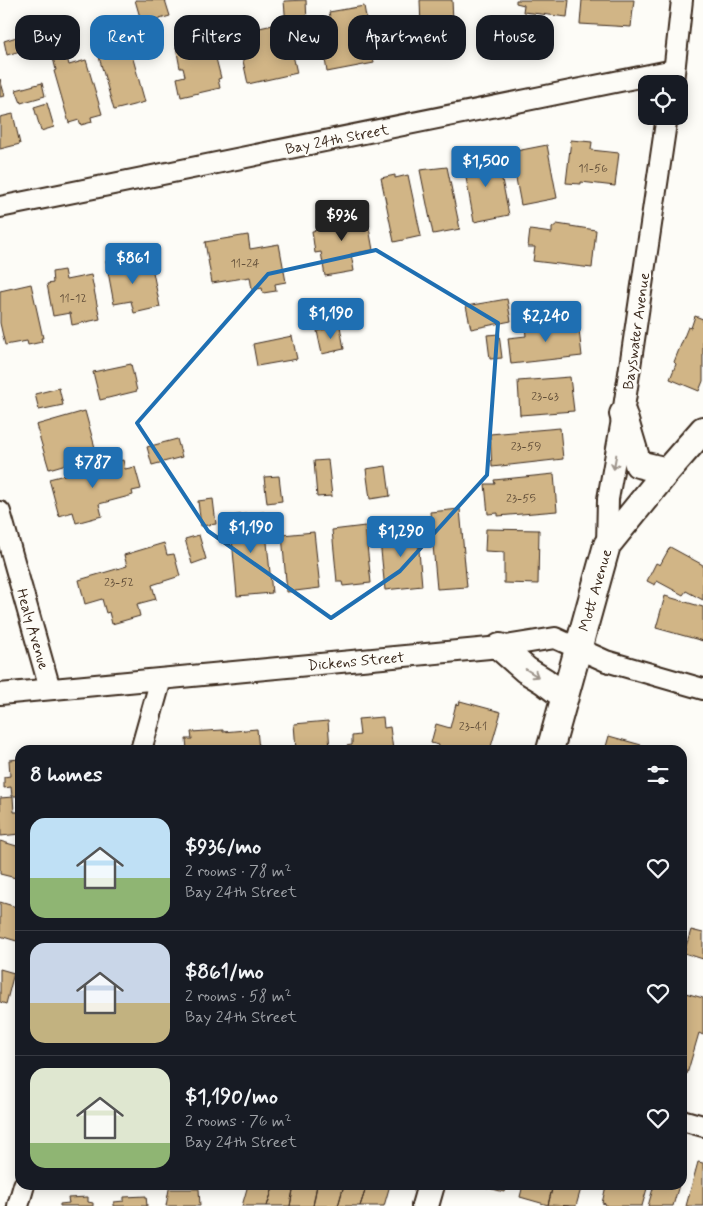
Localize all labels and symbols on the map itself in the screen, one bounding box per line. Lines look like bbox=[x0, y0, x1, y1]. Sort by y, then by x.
street label: Bay 24th Street bbox=[284, 120, 391, 160]
pin: $1,500 bbox=[445, 146, 527, 188]
house number: 11-56 bbox=[578, 161, 608, 177]
pin: $936 bbox=[312, 200, 372, 242]
pin: $861 bbox=[103, 242, 163, 285]
house number: 11-24 bbox=[230, 256, 260, 272]
street label: Bayswater Avenue bbox=[619, 271, 655, 391]
house number: 11-12 bbox=[59, 291, 87, 307]
pin: $1,190 bbox=[290, 298, 372, 340]
pin: $2,240 bbox=[505, 300, 587, 343]
house number: 23-63 bbox=[531, 389, 559, 405]
house number: 23-59 bbox=[511, 439, 541, 455]
pin: $787 bbox=[63, 446, 123, 489]
one-way arrow bbox=[609, 453, 619, 469]
house number: 23-55 bbox=[506, 491, 536, 507]
pin: $1,190 bbox=[210, 512, 292, 554]
pin: $1,290 bbox=[360, 516, 442, 558]
street label: Mott Avenue bbox=[575, 547, 617, 634]
house number: 23-52 bbox=[104, 575, 134, 591]
street label: Healy Avenue bbox=[11, 586, 53, 672]
street label: Dickens Street bbox=[307, 648, 405, 676]
one-way arrow bbox=[524, 669, 538, 679]
house number: 23-41 bbox=[459, 719, 487, 735]

